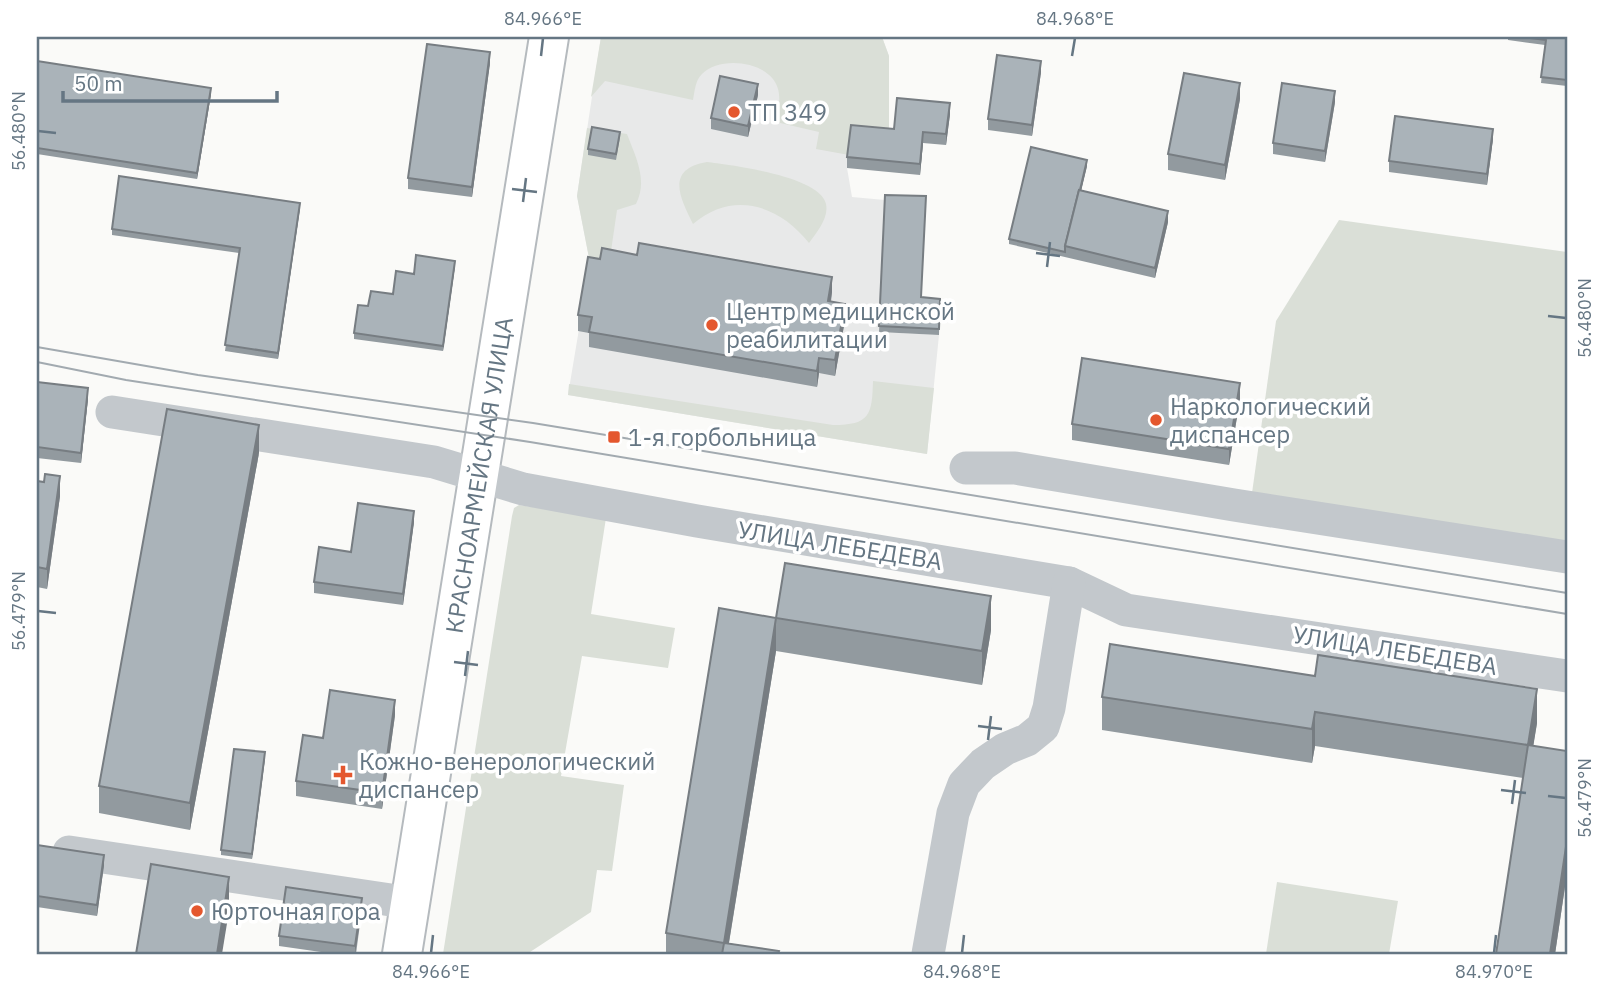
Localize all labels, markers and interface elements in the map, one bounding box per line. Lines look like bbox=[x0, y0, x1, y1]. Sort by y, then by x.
text: 84.966°E bbox=[504, 7, 582, 30]
text: 84.968°E bbox=[1036, 7, 1114, 30]
scale bar bbox=[63, 60, 276, 104]
text: 50 m bbox=[74, 69, 123, 97]
text: 56.480°N bbox=[7, 91, 30, 171]
place label: ТП 349 bbox=[748, 96, 827, 128]
marker: ТП 349 bbox=[726, 104, 742, 120]
text: 56.480°N bbox=[1573, 278, 1596, 358]
place label: Центр медицинской реабилитации bbox=[726, 295, 955, 355]
street label: КРАСНОАРМЕЙСКАЯ УЛИЦА bbox=[438, 315, 520, 636]
marker: Центр медицинской реабилитации bbox=[704, 317, 720, 333]
place label: Наркологический диспансер bbox=[1170, 390, 1371, 450]
marker: Наркологический диспансер bbox=[1148, 412, 1164, 428]
place label: 1-я горбольница bbox=[628, 421, 816, 453]
marker: 1-я горбольница bbox=[606, 429, 622, 445]
street label: УЛИЦА ЛЕБЕДЕВА bbox=[735, 513, 945, 577]
text: 56.479°N bbox=[7, 571, 30, 651]
street label: УЛИЦА ЛЕБЕДЕВА bbox=[1290, 618, 1500, 682]
place label: Кожно-венерологический диспансер bbox=[359, 745, 655, 805]
text: 56.479°N bbox=[1573, 758, 1596, 838]
marker: Кожно-венерологический диспансер bbox=[333, 765, 353, 785]
place label: Юрточная гора bbox=[211, 895, 381, 927]
marker: Юрточная гора bbox=[189, 903, 205, 919]
text: 84.966°E bbox=[392, 960, 470, 983]
text: 84.968°E bbox=[923, 960, 1001, 983]
text: 84.970°E bbox=[1455, 960, 1533, 983]

